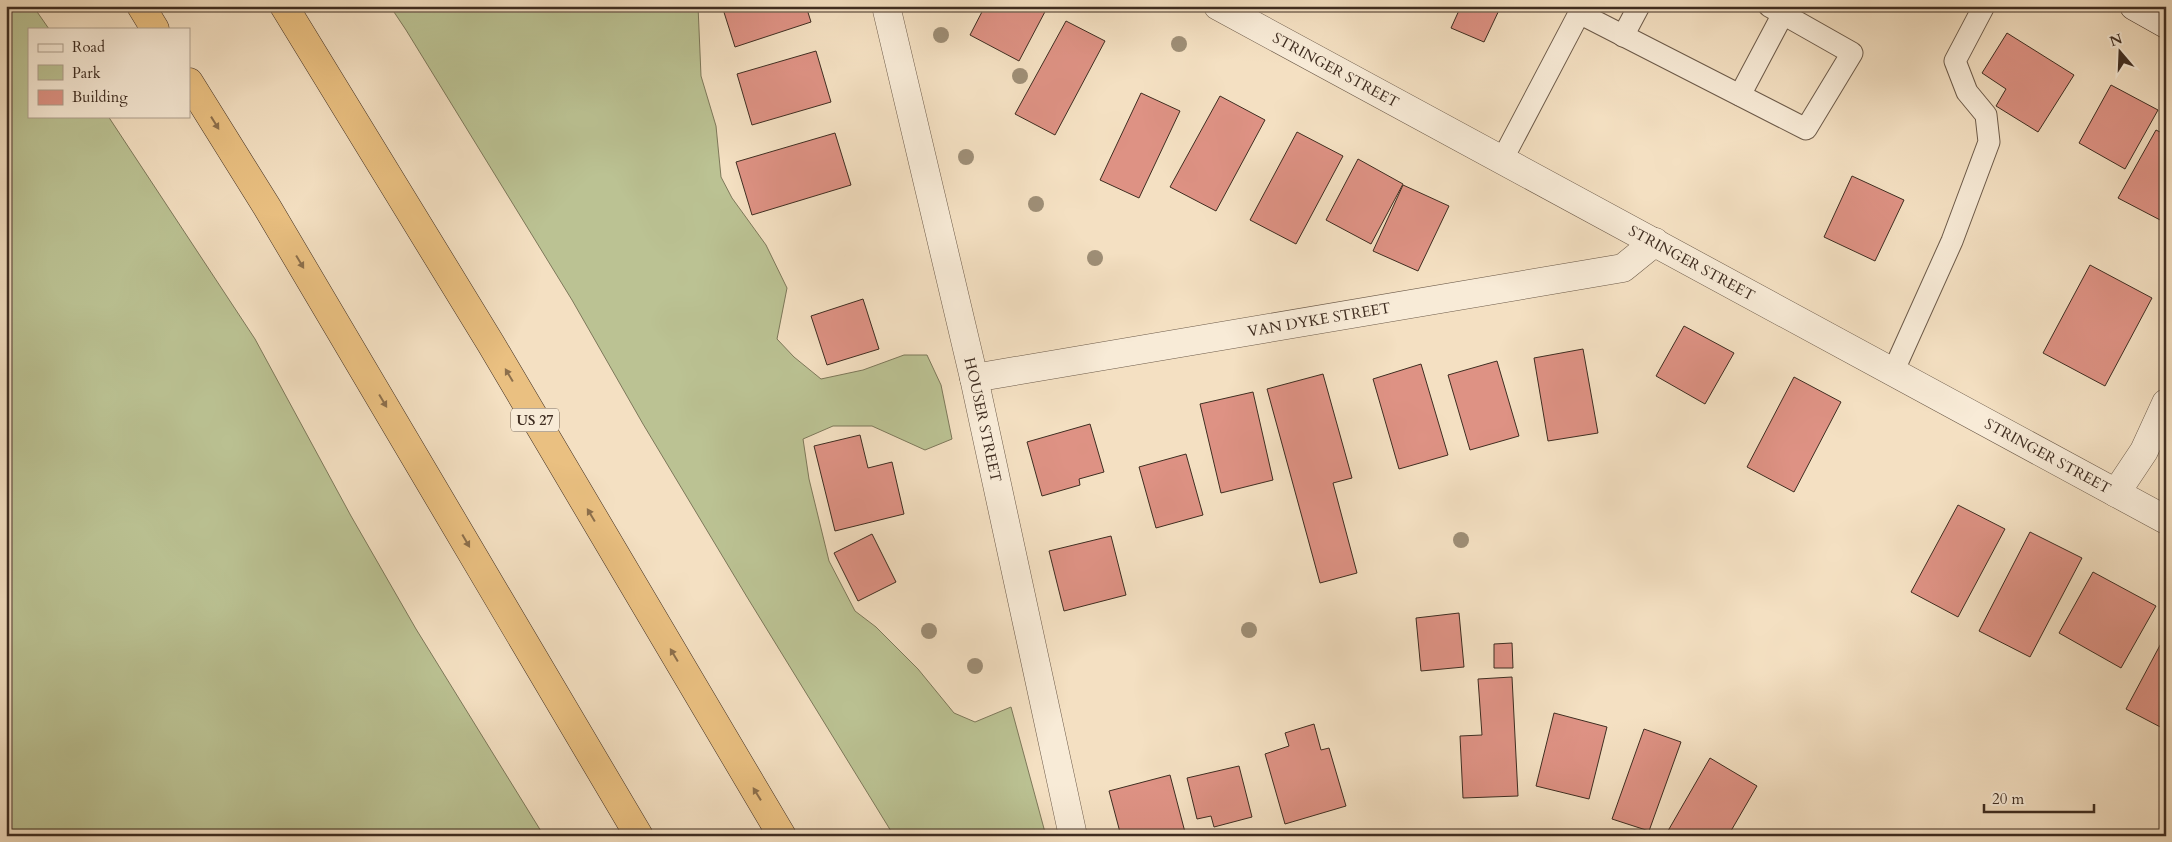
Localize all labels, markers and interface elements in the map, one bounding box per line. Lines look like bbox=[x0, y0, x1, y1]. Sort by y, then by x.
street label: STRINGER STREET bbox=[1269, 27, 1403, 112]
legend bbox=[28, 28, 190, 118]
north arrow bbox=[2094, 28, 2144, 78]
text: N bbox=[2107, 29, 2125, 51]
text: Road bbox=[72, 37, 105, 57]
text: Park bbox=[72, 63, 101, 83]
text: Building bbox=[72, 87, 128, 107]
one-way arrow bbox=[210, 117, 219, 130]
street label: STRINGER STREET bbox=[1625, 221, 1759, 305]
one-way arrow bbox=[295, 255, 304, 268]
street label: VAN DYKE STREET bbox=[1246, 298, 1392, 341]
street label: HOUSER STREET bbox=[959, 355, 1006, 484]
one-way arrow bbox=[504, 368, 513, 381]
one-way arrow bbox=[378, 395, 387, 408]
road number: US 27 bbox=[511, 408, 559, 432]
street label: STRINGER STREET bbox=[1981, 414, 2115, 498]
one-way arrow bbox=[587, 508, 596, 521]
one-way arrow bbox=[461, 535, 470, 548]
one-way arrow bbox=[669, 648, 678, 661]
scale bar bbox=[1984, 782, 2094, 814]
one-way arrow bbox=[752, 788, 761, 801]
text: 20 m bbox=[1992, 789, 2024, 809]

